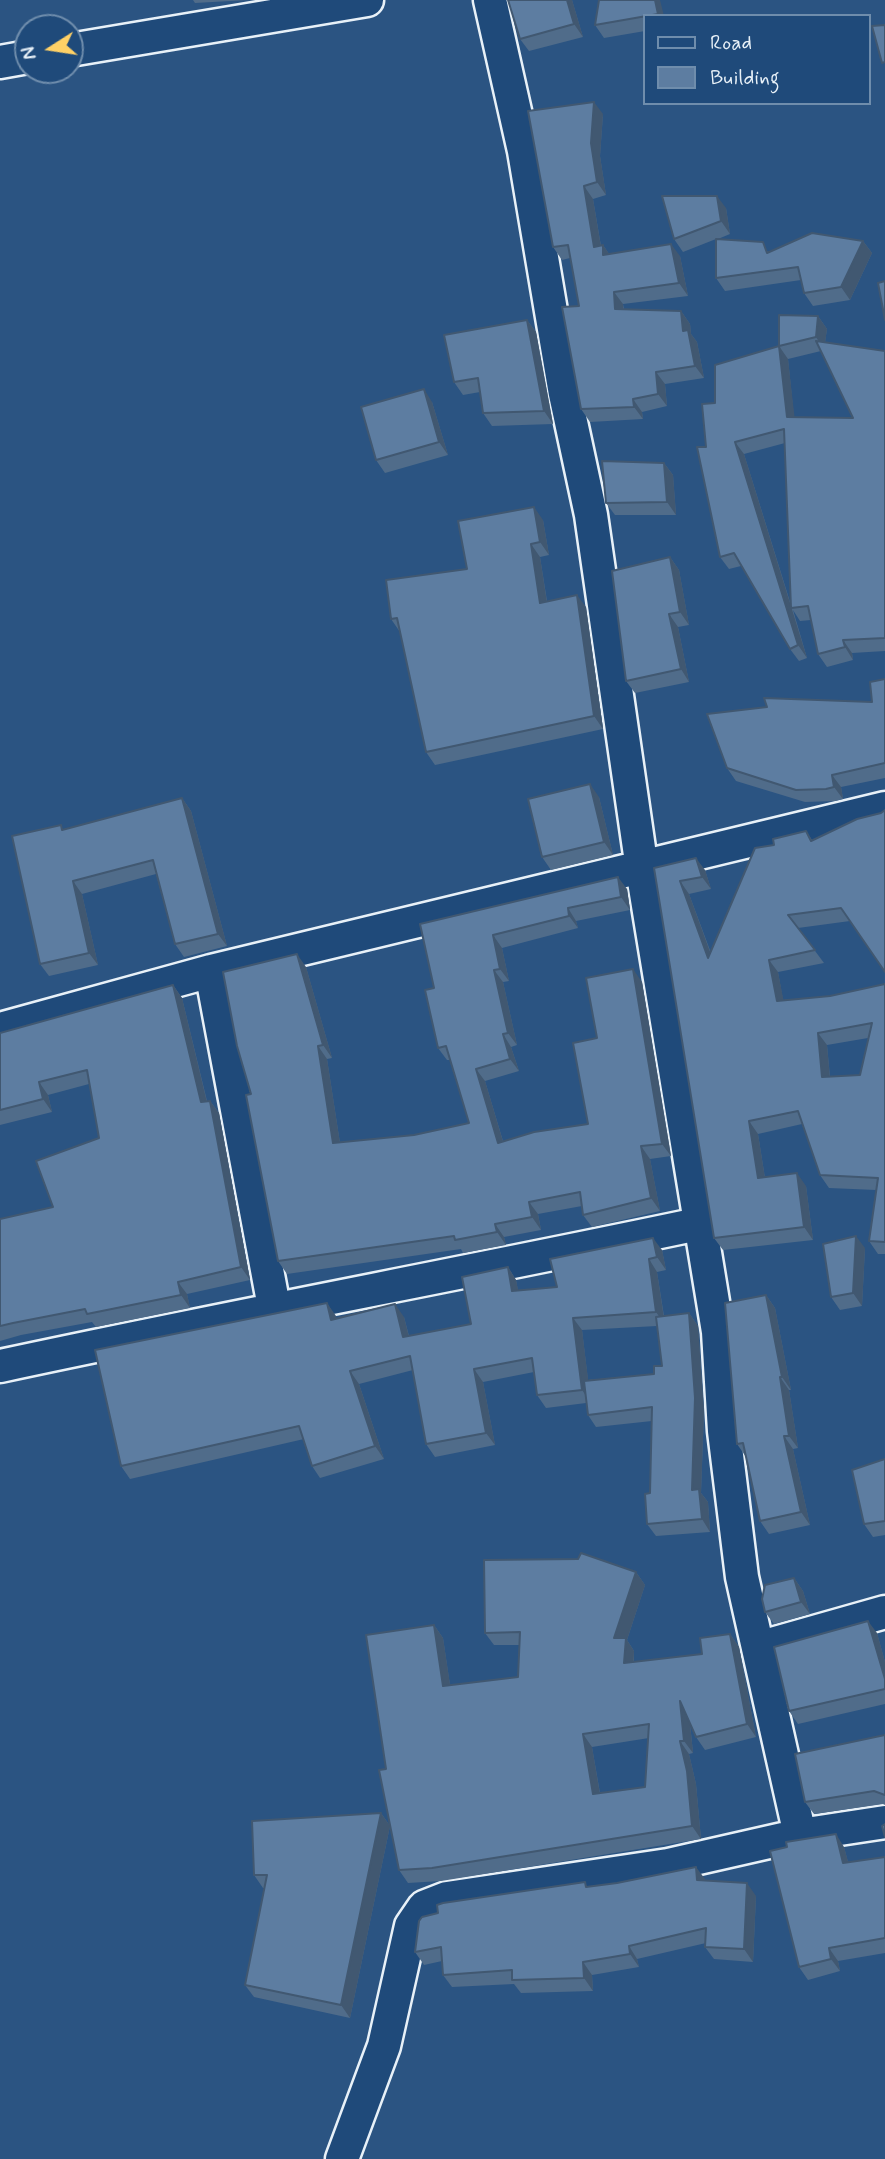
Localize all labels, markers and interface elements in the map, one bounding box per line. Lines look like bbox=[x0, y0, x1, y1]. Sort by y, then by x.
north arrow bbox=[14, 14, 84, 84]
legend bbox=[644, 14, 871, 105]
text: Road bbox=[710, 29, 752, 57]
text: N bbox=[16, 44, 43, 62]
text: Building bbox=[710, 64, 780, 92]

